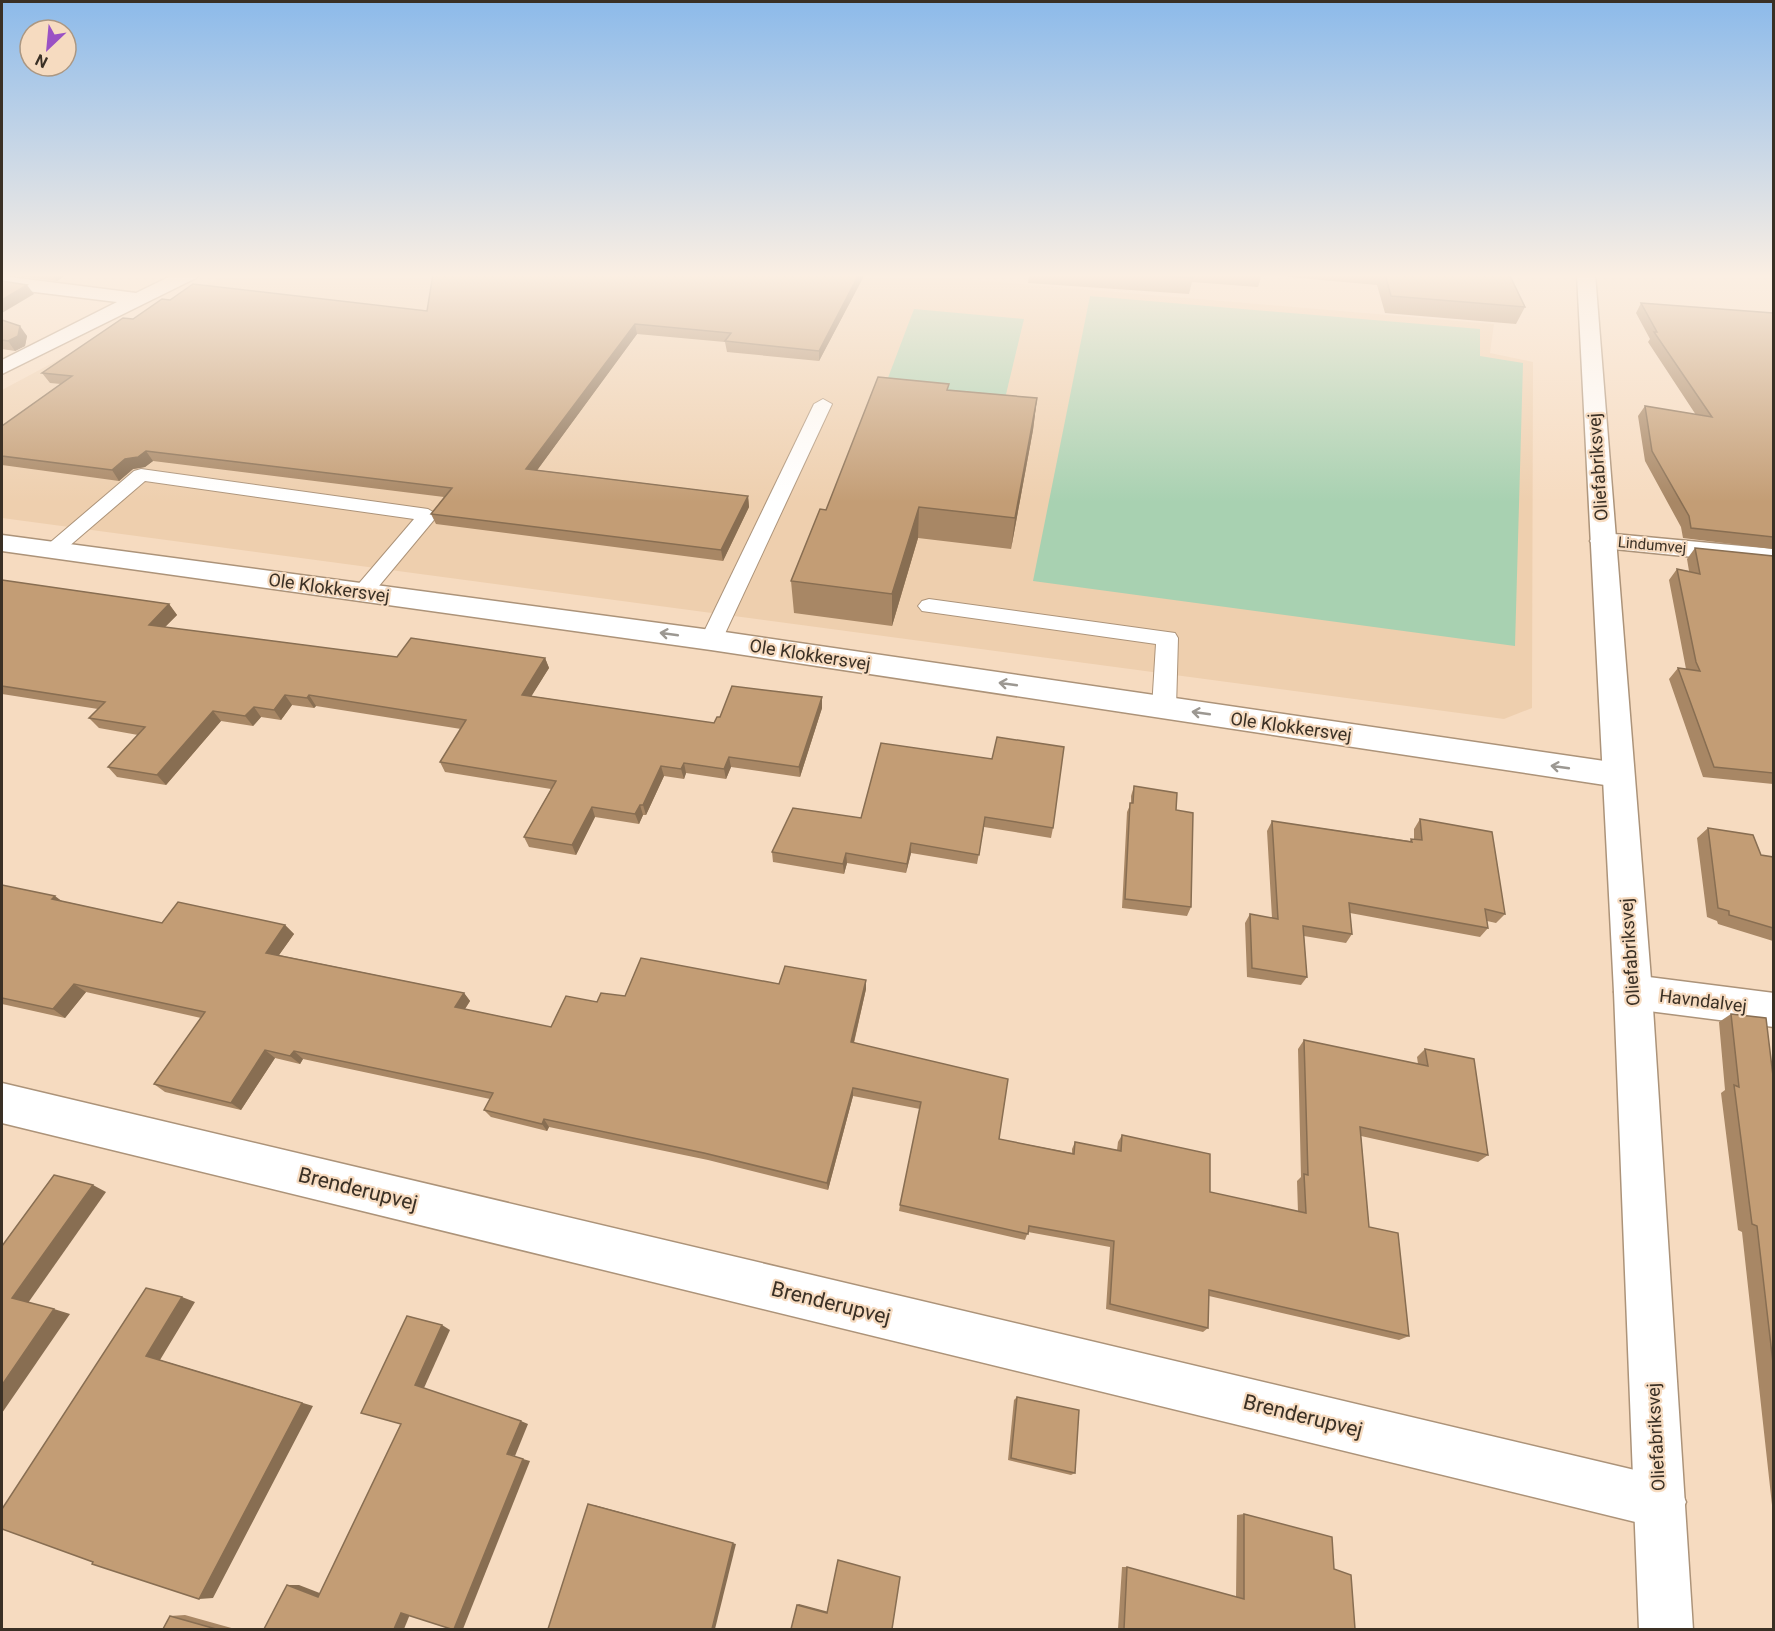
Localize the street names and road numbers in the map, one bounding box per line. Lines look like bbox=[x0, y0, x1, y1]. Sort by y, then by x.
street label: Oliefabriksvej bbox=[1583, 412, 1612, 522]
street label: Lindumvej bbox=[1617, 533, 1687, 557]
street label: Ole Klokkersvej bbox=[267, 569, 391, 606]
street label: Ole Klokkersvej bbox=[748, 635, 872, 674]
street label: Ole Klokkersvej bbox=[1229, 708, 1353, 745]
street label: Oliefabriksvej bbox=[1615, 897, 1644, 1007]
street label: Havndalvej bbox=[1658, 985, 1748, 1016]
street label: Brenderupvej bbox=[296, 1163, 420, 1215]
street label: Brenderupvej bbox=[769, 1277, 893, 1329]
street label: Oliefabriksvej bbox=[1642, 1382, 1669, 1492]
street label: Brenderupvej bbox=[1241, 1390, 1365, 1442]

